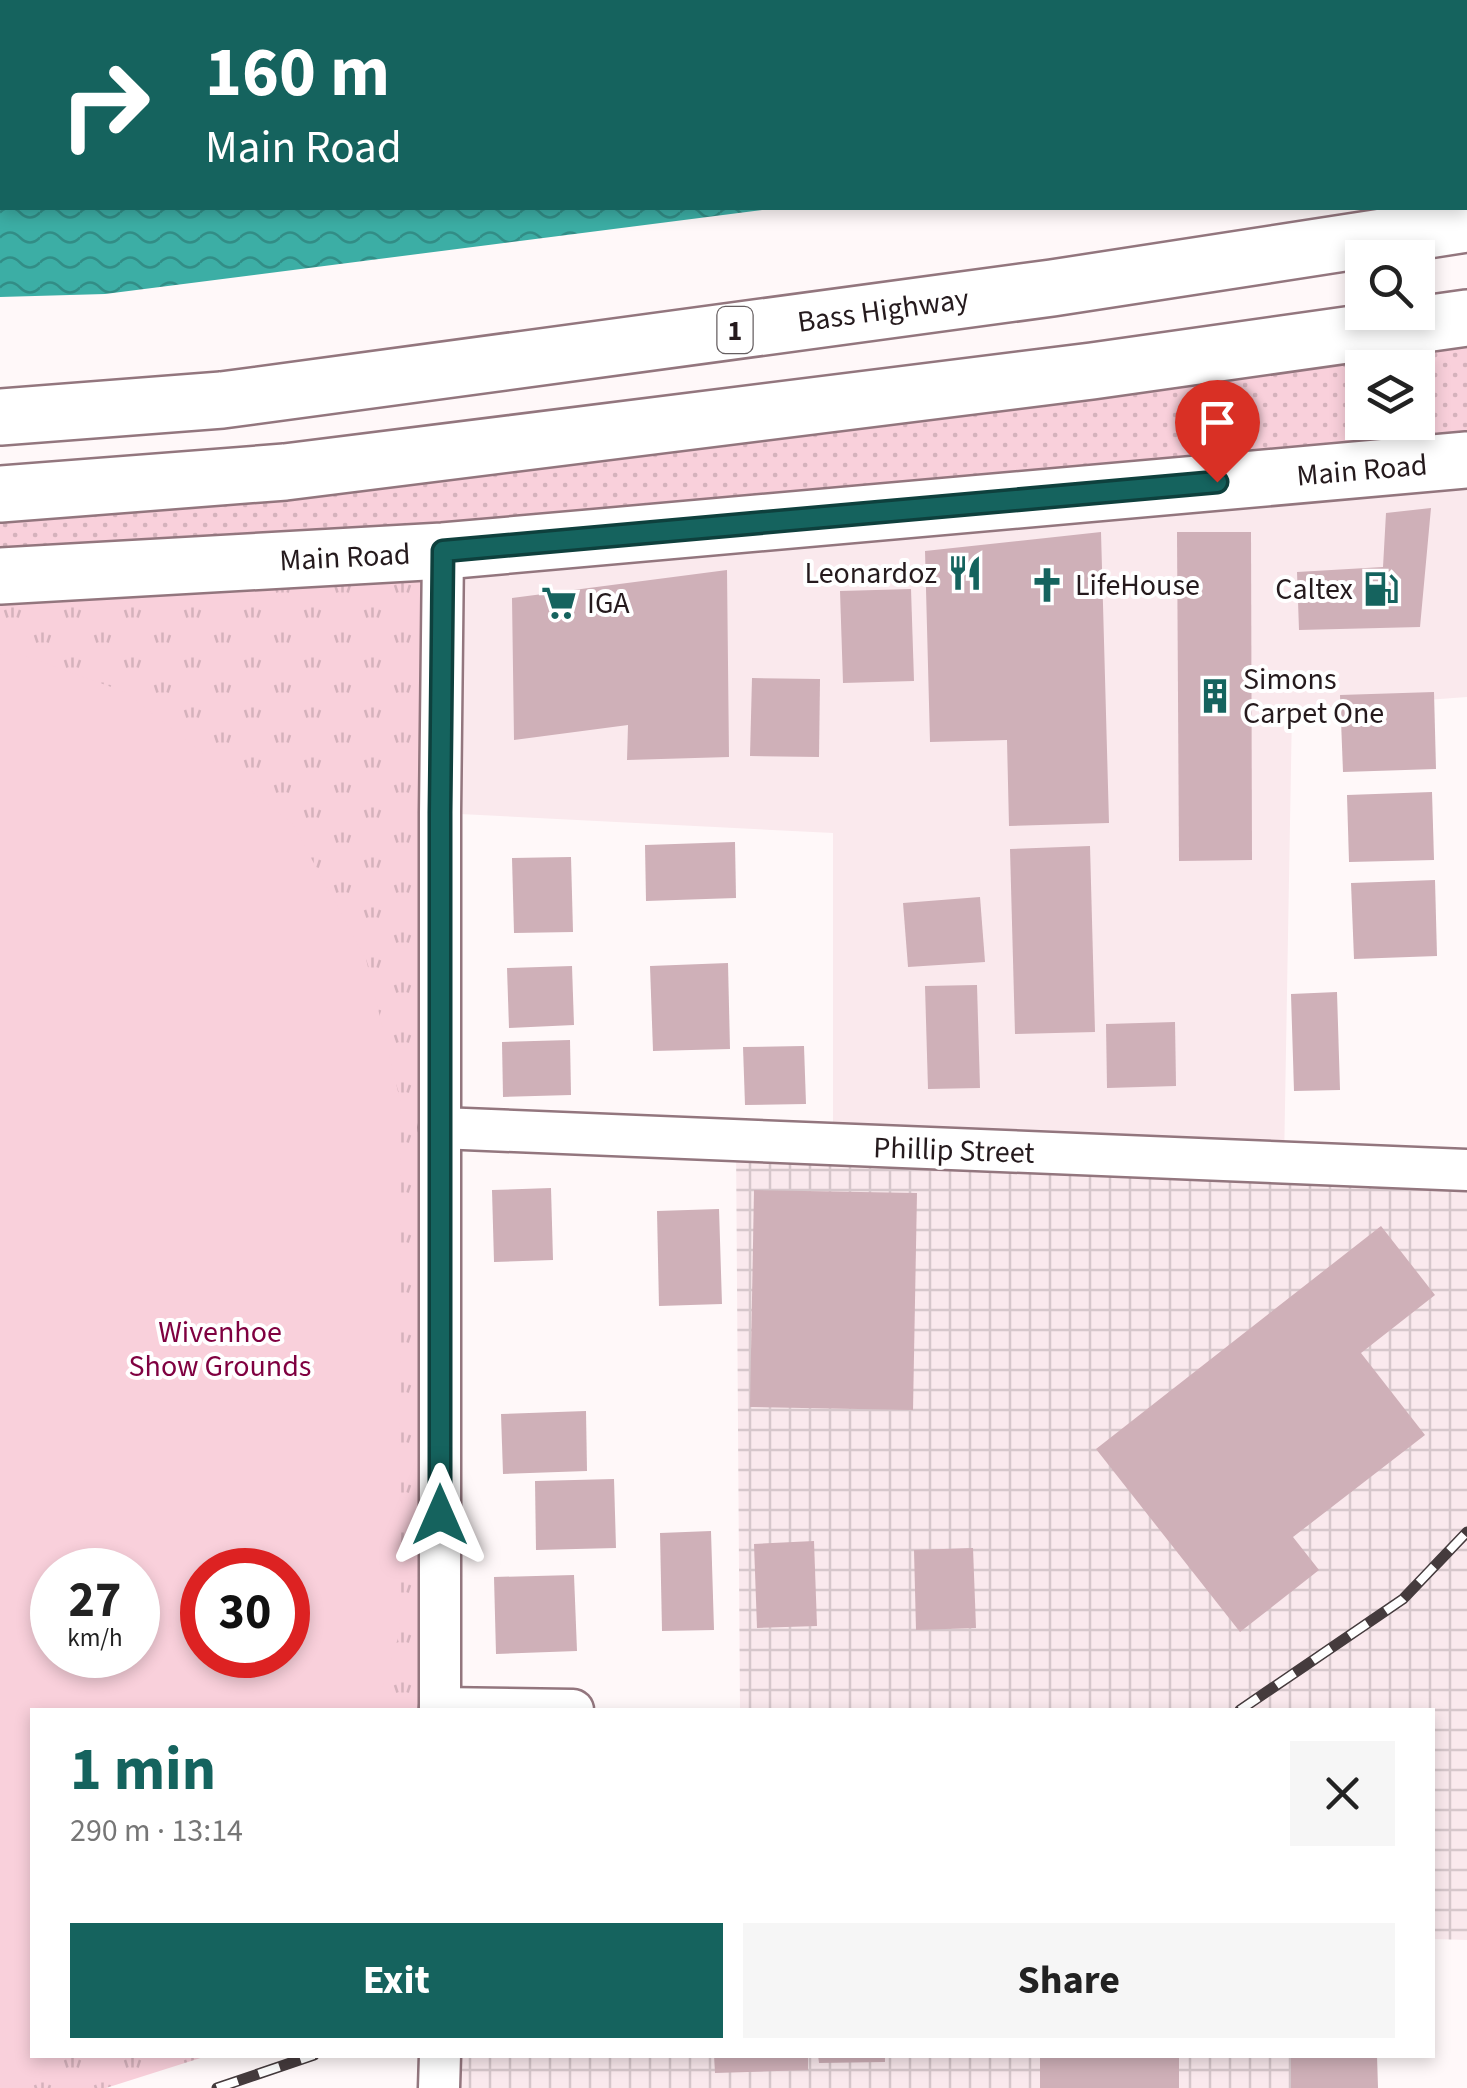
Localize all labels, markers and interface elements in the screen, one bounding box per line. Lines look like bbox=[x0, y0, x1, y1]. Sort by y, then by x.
text: 160 m bbox=[205, 23, 390, 123]
icon: right bbox=[40, 40, 170, 170]
text: Main Road bbox=[205, 116, 402, 180]
map controls bbox=[1345, 240, 1435, 440]
button: search bbox=[1345, 240, 1435, 330]
street label: Bass Highway bbox=[795, 277, 972, 344]
road number: 1 bbox=[718, 307, 752, 353]
button: layers bbox=[1345, 350, 1435, 440]
pin bbox=[1175, 380, 1260, 483]
icon: arrive bbox=[1190, 395, 1245, 450]
street label: Main Road bbox=[1295, 443, 1429, 498]
street label: Main Road bbox=[278, 533, 412, 582]
place label: Leonardoz bbox=[805, 552, 937, 595]
restaurant icon: Leonardoz bbox=[946, 554, 984, 592]
place label: LifeHouse bbox=[1075, 564, 1200, 607]
church icon: LifeHouse bbox=[1028, 566, 1066, 604]
place label: Caltex bbox=[1275, 568, 1353, 611]
fuel station icon: Caltex bbox=[1362, 570, 1400, 608]
place label: IGA bbox=[587, 582, 630, 625]
supermarket icon: IGA bbox=[540, 584, 578, 622]
place label: Simons Carpet One bbox=[1243, 658, 1384, 735]
building icon: Simons Carpet One bbox=[1196, 677, 1234, 715]
street label: Phillip Street bbox=[873, 1126, 1035, 1175]
park label: Wivenhoe Show Grounds bbox=[129, 1311, 311, 1388]
position arrow bbox=[388, 1463, 492, 1567]
speed limit sign: 30 bbox=[180, 1548, 310, 1678]
text: 27 bbox=[69, 1565, 121, 1636]
text: km/h bbox=[67, 1620, 123, 1656]
text: 1 min bbox=[70, 1728, 216, 1813]
button: close bbox=[1290, 1741, 1395, 1846]
text: 290 m · 13:14 bbox=[70, 1808, 243, 1854]
button: Exit bbox=[70, 1923, 723, 2038]
button: Share bbox=[743, 1923, 1395, 2038]

